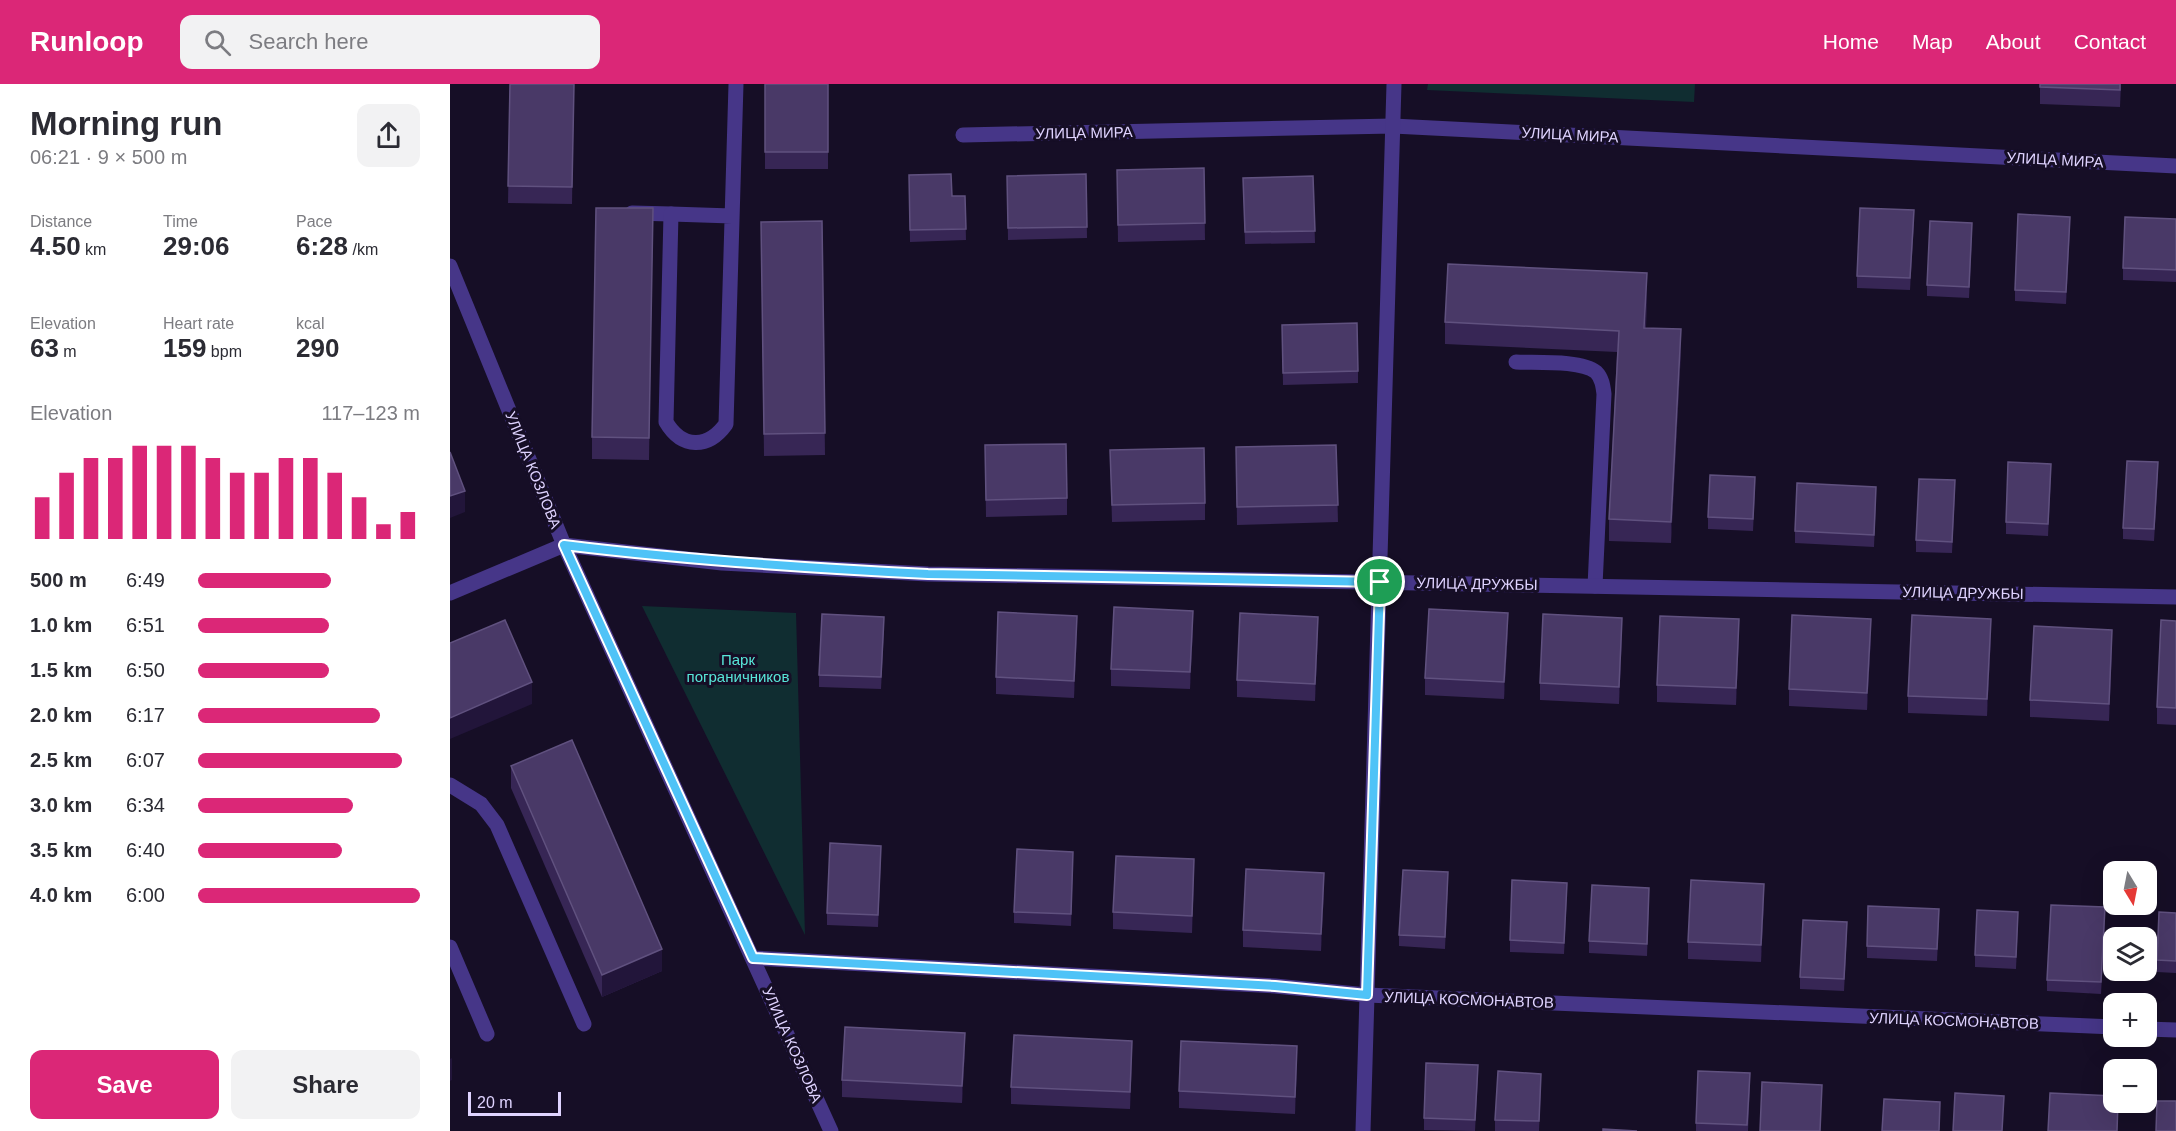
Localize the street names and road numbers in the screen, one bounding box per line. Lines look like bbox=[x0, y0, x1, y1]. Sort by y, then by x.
street label: УЛИЦА МИРА bbox=[1035, 123, 1133, 142]
street label: УЛИЦА МИРА bbox=[1521, 123, 1619, 146]
street label: УЛИЦА МИРА bbox=[2006, 148, 2104, 171]
street label: УЛИЦА КОЗЛОВА bbox=[502, 409, 565, 531]
street label: УЛИЦА ДРУЖБЫ bbox=[1416, 574, 1538, 593]
street label: УЛИЦА ДРУЖБЫ bbox=[1902, 583, 2024, 602]
street label: УЛИЦА КОЗЛОВА bbox=[759, 984, 826, 1105]
street label: УЛИЦА КОСМОНАВТОВ bbox=[1384, 988, 1554, 1011]
street label: УЛИЦА КОСМОНАВТОВ bbox=[1869, 1009, 2039, 1032]

